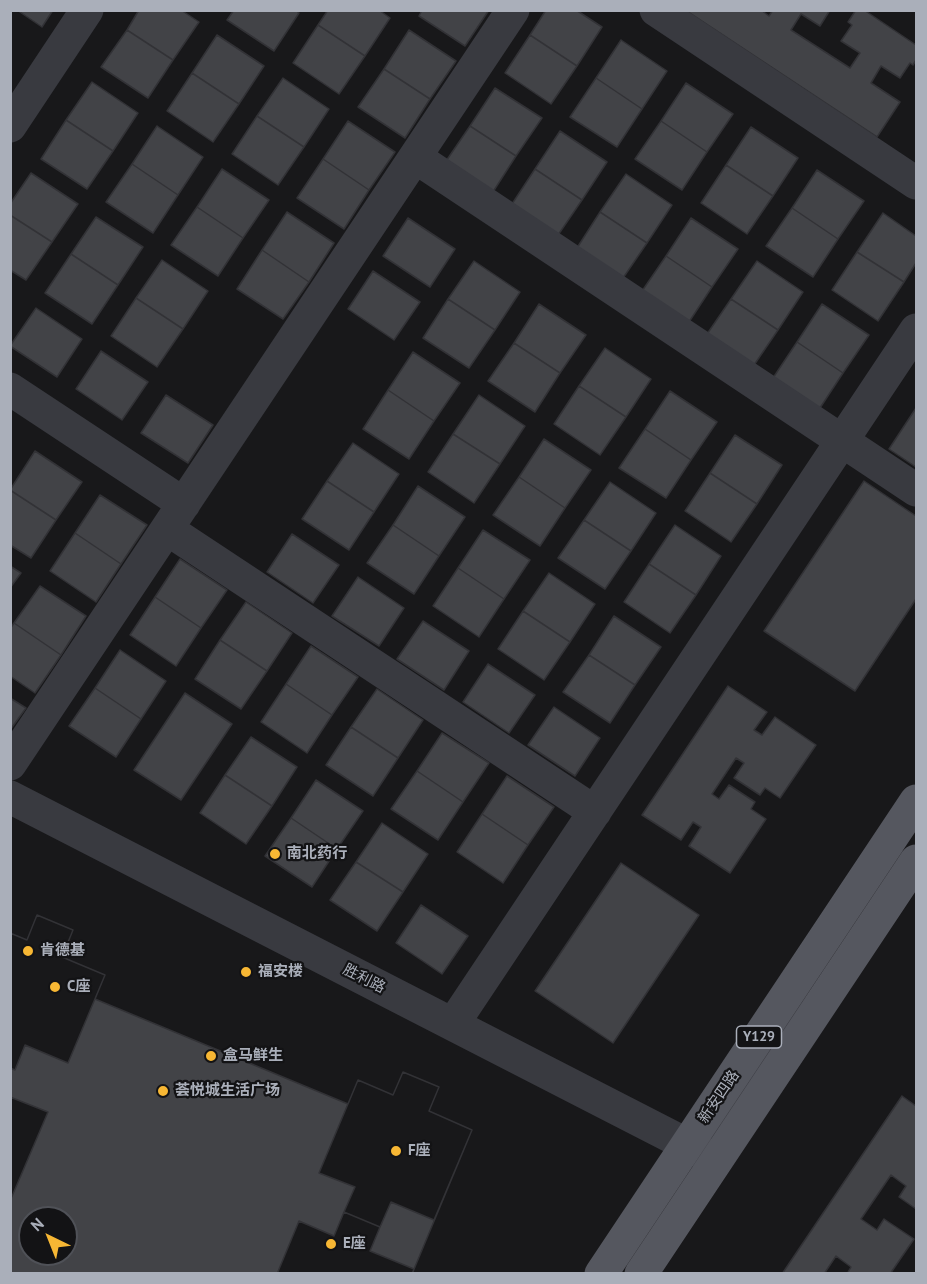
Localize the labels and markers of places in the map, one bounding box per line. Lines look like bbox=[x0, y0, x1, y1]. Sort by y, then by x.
place label: 南北药行 bbox=[287, 845, 347, 863]
marker: 南北药行 bbox=[268, 847, 282, 861]
place label: 肯德基 bbox=[40, 942, 85, 960]
marker: 肯德基 bbox=[21, 944, 35, 958]
place label: 福安楼 bbox=[258, 963, 303, 981]
marker: 福安楼 bbox=[239, 965, 253, 979]
place label: C座 bbox=[67, 978, 90, 996]
marker: C座 bbox=[48, 980, 62, 994]
place label: 盒马鲜生 bbox=[223, 1047, 283, 1065]
marker: 盒马鲜生 bbox=[204, 1049, 218, 1063]
place label: 荟悦城生活广场 bbox=[175, 1082, 280, 1100]
marker: 荟悦城生活广场 bbox=[156, 1084, 170, 1098]
place label: F座 bbox=[408, 1142, 431, 1160]
marker: F座 bbox=[389, 1144, 403, 1158]
place label: E座 bbox=[343, 1235, 366, 1253]
marker: E座 bbox=[324, 1237, 338, 1251]

